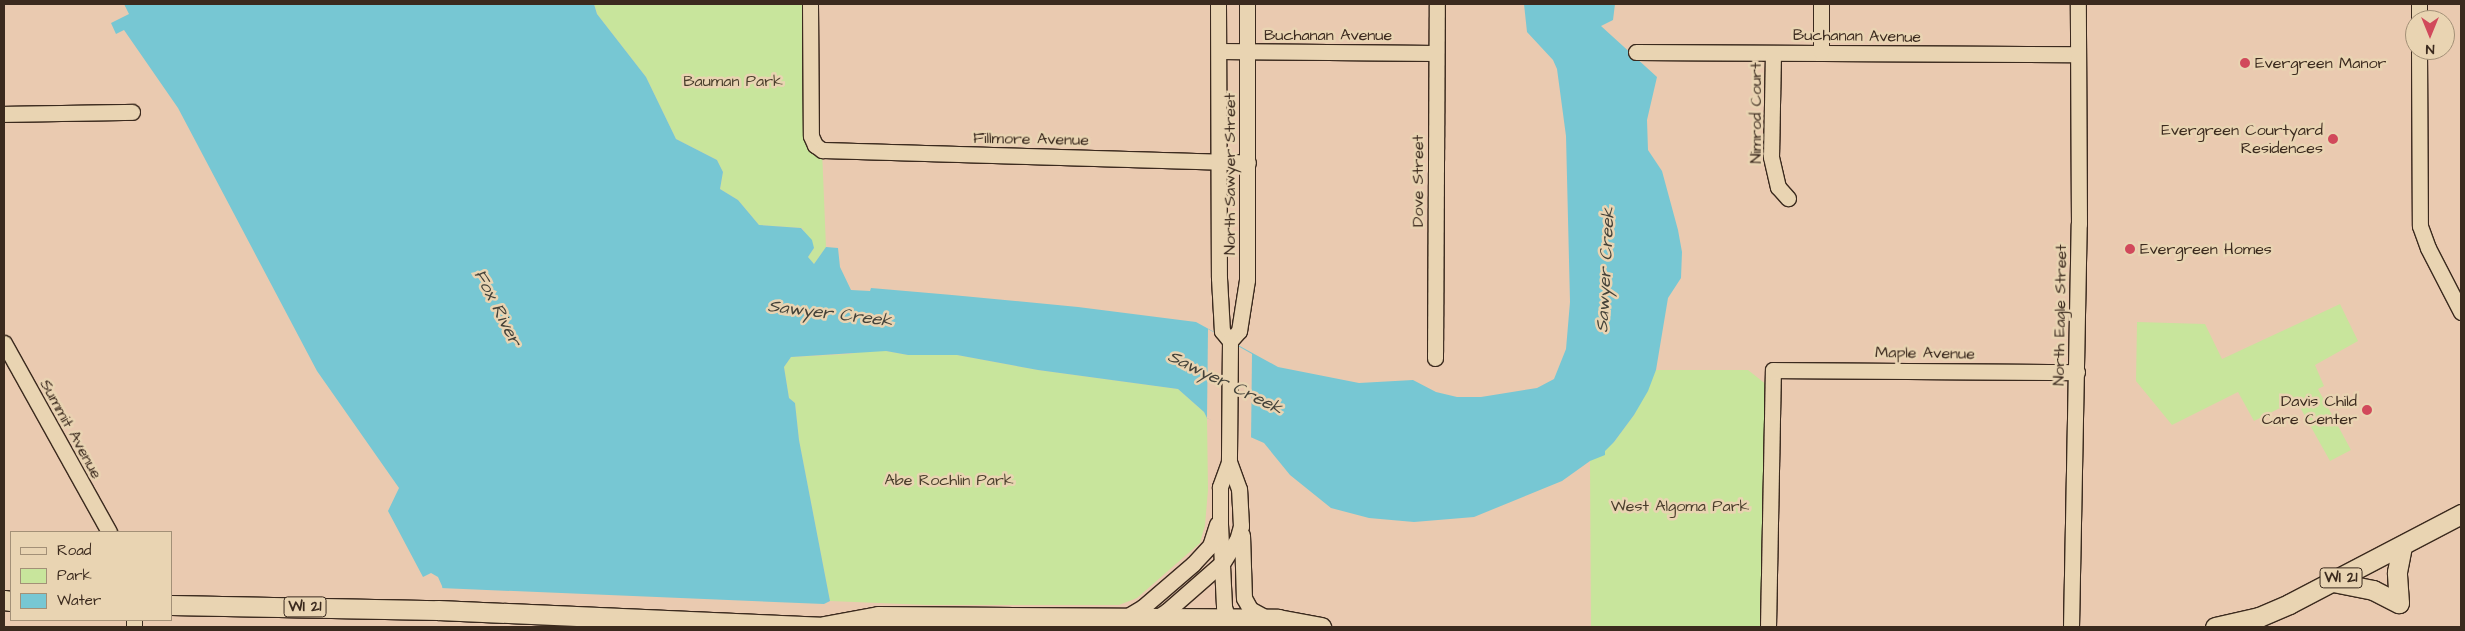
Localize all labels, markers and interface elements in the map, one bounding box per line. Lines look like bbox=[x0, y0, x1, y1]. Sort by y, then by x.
north arrow bbox=[2405, 10, 2455, 60]
street label: Buchanan Avenue bbox=[1264, 25, 1392, 45]
street label: Buchanan Avenue bbox=[1793, 25, 1921, 47]
text: N bbox=[2426, 39, 2434, 59]
place label: Evergreen Manor bbox=[2255, 53, 2386, 73]
marker: Evergreen Manor bbox=[2239, 57, 2251, 69]
street label: Nimrod Court bbox=[1746, 62, 1766, 164]
park label: Bauman Park bbox=[683, 71, 783, 91]
street label: North Sawyer Street bbox=[1220, 93, 1240, 255]
place label: Evergreen Courtyard Residences bbox=[2161, 120, 2323, 158]
street label: Fillmore Avenue bbox=[973, 128, 1089, 150]
marker: Evergreen Courtyard Residences bbox=[2327, 133, 2339, 145]
street label: Dove Street bbox=[1408, 135, 1428, 227]
water label: Sawyer Creek bbox=[1592, 207, 1620, 333]
place label: Evergreen Homes bbox=[2140, 239, 2272, 259]
marker: Evergreen Homes bbox=[2124, 243, 2136, 255]
street label: North Eagle Street bbox=[2049, 244, 2071, 386]
water label: Fox River bbox=[469, 266, 525, 350]
water label: Sawyer Creek bbox=[767, 296, 893, 332]
street label: Maple Avenue bbox=[1875, 343, 1975, 363]
water label: Sawyer Creek bbox=[1164, 346, 1286, 420]
street label: Summit Avenue bbox=[36, 376, 106, 482]
place label: Davis Child Care Center bbox=[2262, 391, 2357, 429]
marker: Davis Child Care Center bbox=[2361, 404, 2373, 416]
park label: Abe Rochlin Park bbox=[884, 470, 1014, 490]
park label: West Algoma Park bbox=[1611, 496, 1749, 516]
legend bbox=[10, 531, 172, 621]
text: Road bbox=[57, 540, 91, 561]
text: Park bbox=[57, 565, 92, 586]
road number: WI 21 bbox=[2318, 566, 2364, 590]
text: Water bbox=[57, 590, 101, 611]
road number: WI 21 bbox=[282, 594, 328, 620]

